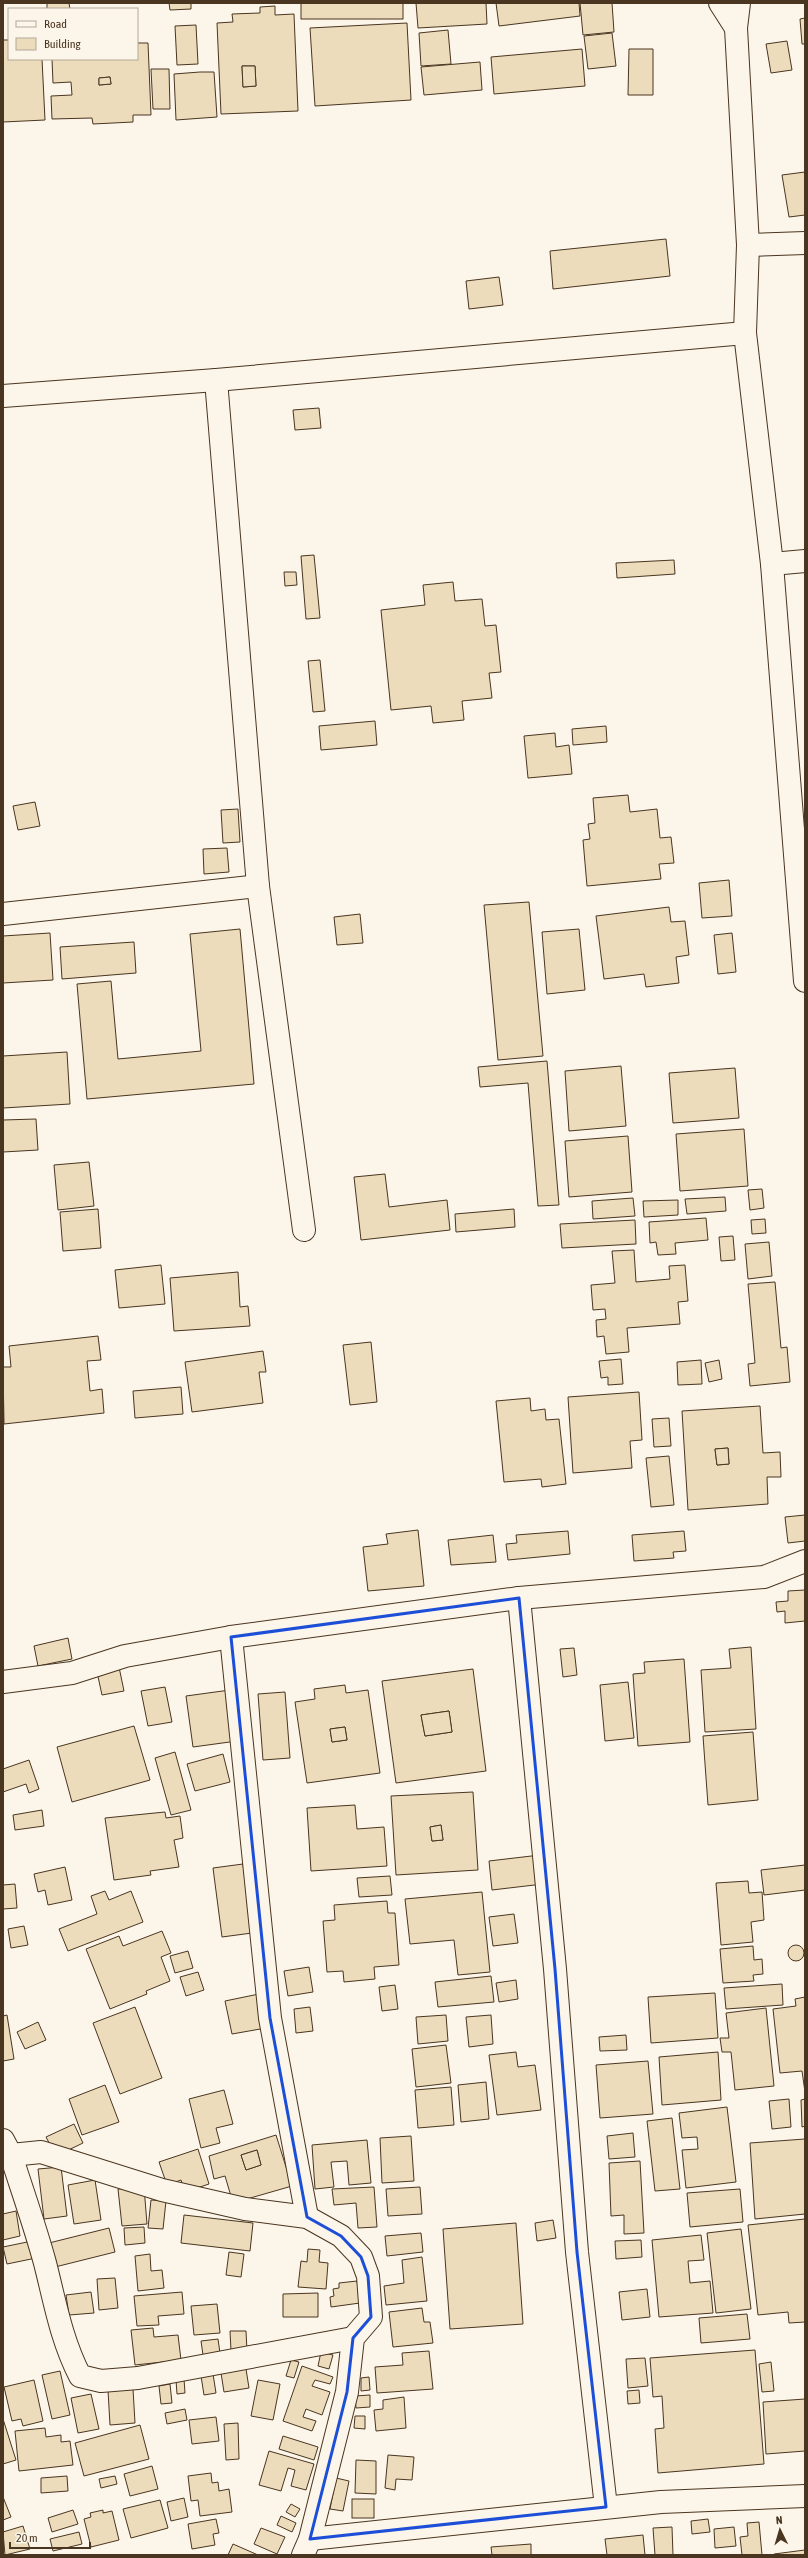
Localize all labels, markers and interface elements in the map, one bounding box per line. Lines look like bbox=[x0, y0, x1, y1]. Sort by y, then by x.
legend bbox=[8, 8, 138, 60]
text: Road bbox=[44, 17, 67, 31]
text: Building bbox=[44, 37, 82, 51]
north arrow bbox=[760, 2510, 800, 2550]
text: N bbox=[775, 2514, 783, 2526]
scale bar bbox=[10, 2524, 90, 2550]
text: 20 m bbox=[16, 2531, 38, 2545]

